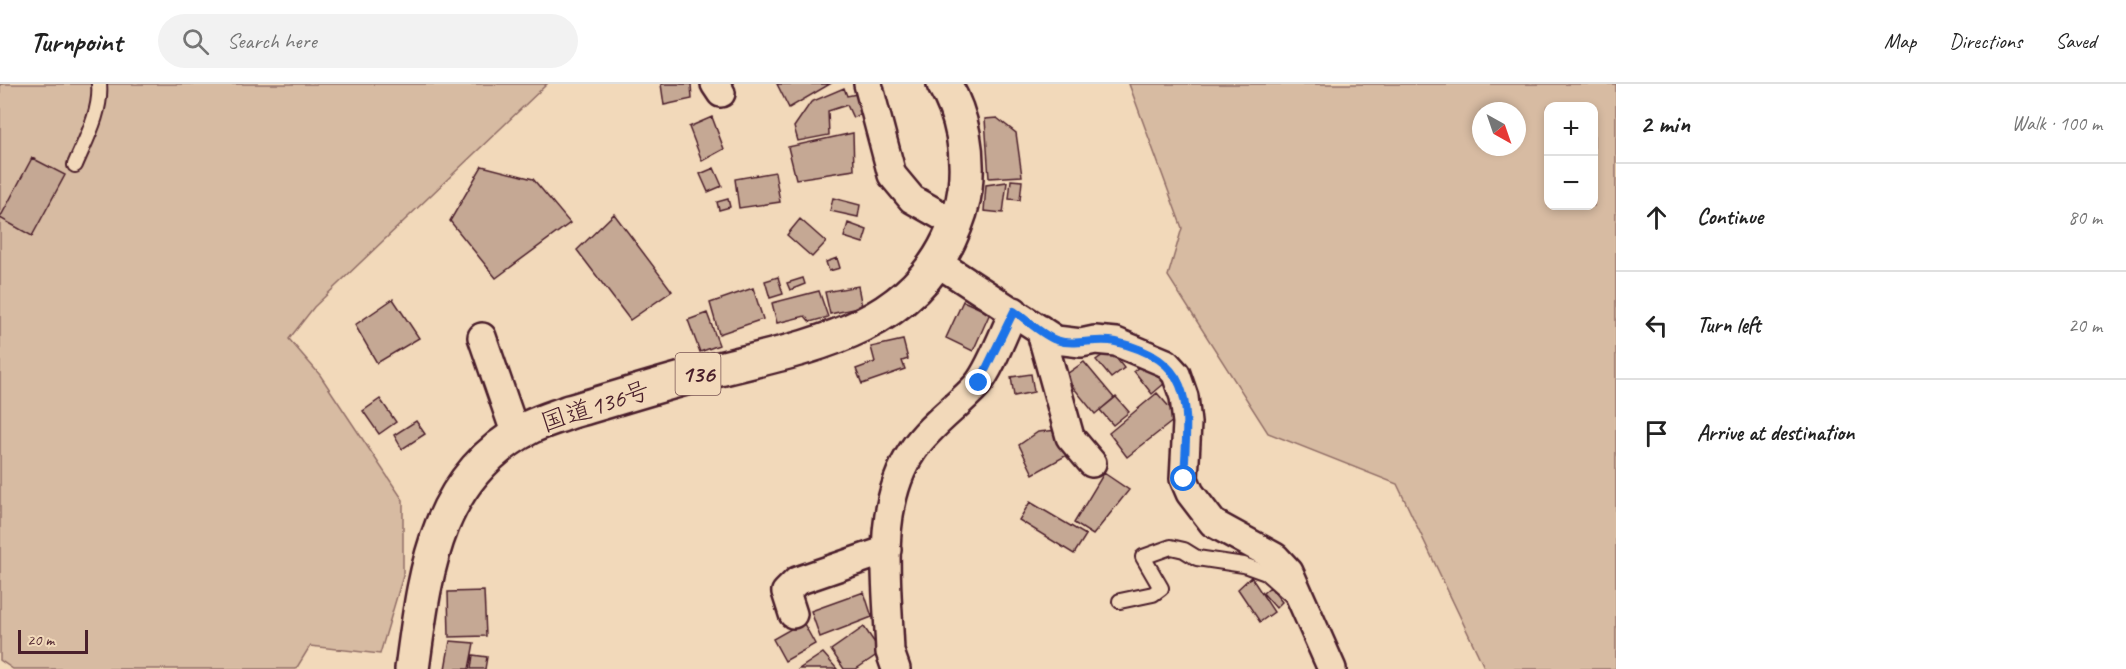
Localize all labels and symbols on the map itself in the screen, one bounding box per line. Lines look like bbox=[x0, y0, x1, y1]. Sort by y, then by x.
north arrow bbox=[1472, 102, 1526, 156]
road number: 136 bbox=[676, 353, 720, 395]
route end bbox=[965, 369, 991, 395]
street label: 国道136号 bbox=[536, 373, 654, 440]
route start bbox=[1170, 465, 1196, 491]
scale bar bbox=[18, 627, 88, 654]

